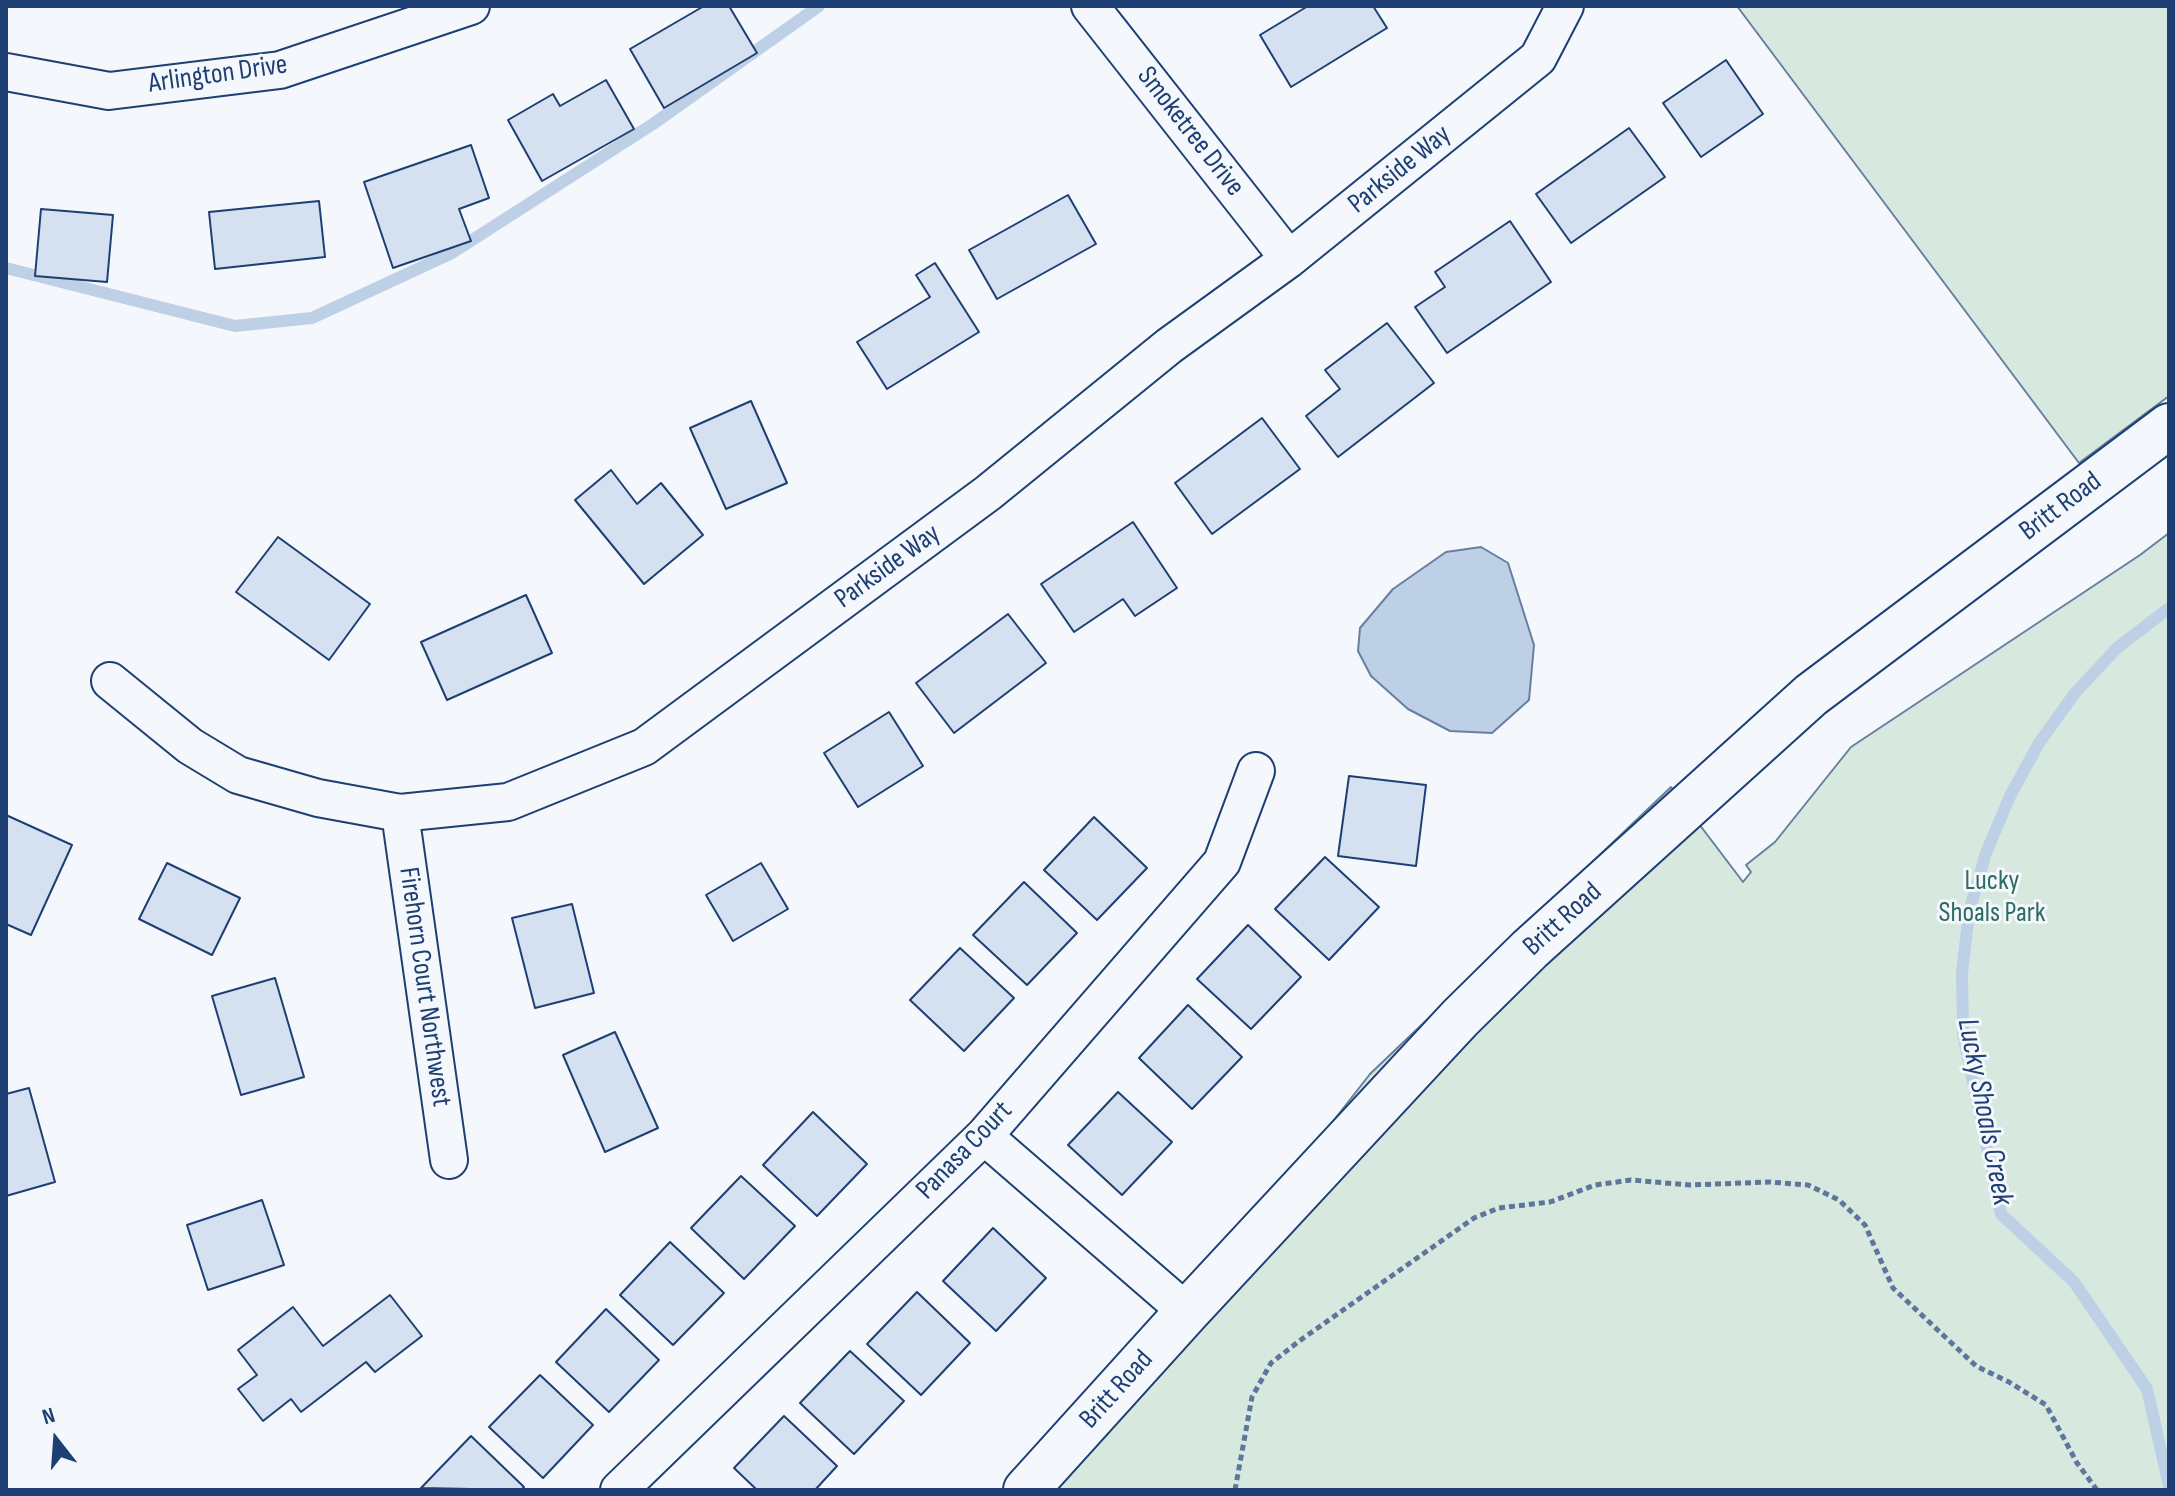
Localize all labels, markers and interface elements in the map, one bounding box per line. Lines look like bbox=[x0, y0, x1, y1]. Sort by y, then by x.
street label: Arlington Drive bbox=[146, 49, 290, 101]
street label: Smoketree Drive bbox=[1129, 61, 1251, 203]
street label: Parkside Way bbox=[1342, 119, 1458, 221]
street label: Britt Road bbox=[2013, 465, 2109, 549]
street label: Parkside Way bbox=[829, 518, 947, 616]
street label: Firehorn Court Northwest bbox=[391, 865, 457, 1109]
park label: Lucky Shoals Park bbox=[1938, 865, 2046, 931]
street label: Britt Road bbox=[1517, 876, 1609, 964]
water label: Lucky Shoals Creek bbox=[1948, 1016, 2020, 1208]
street label: Panasa Court bbox=[910, 1095, 1020, 1207]
street label: Britt Road bbox=[1073, 1344, 1161, 1436]
north arrow bbox=[16, 1400, 96, 1480]
text: N bbox=[39, 1402, 58, 1431]

